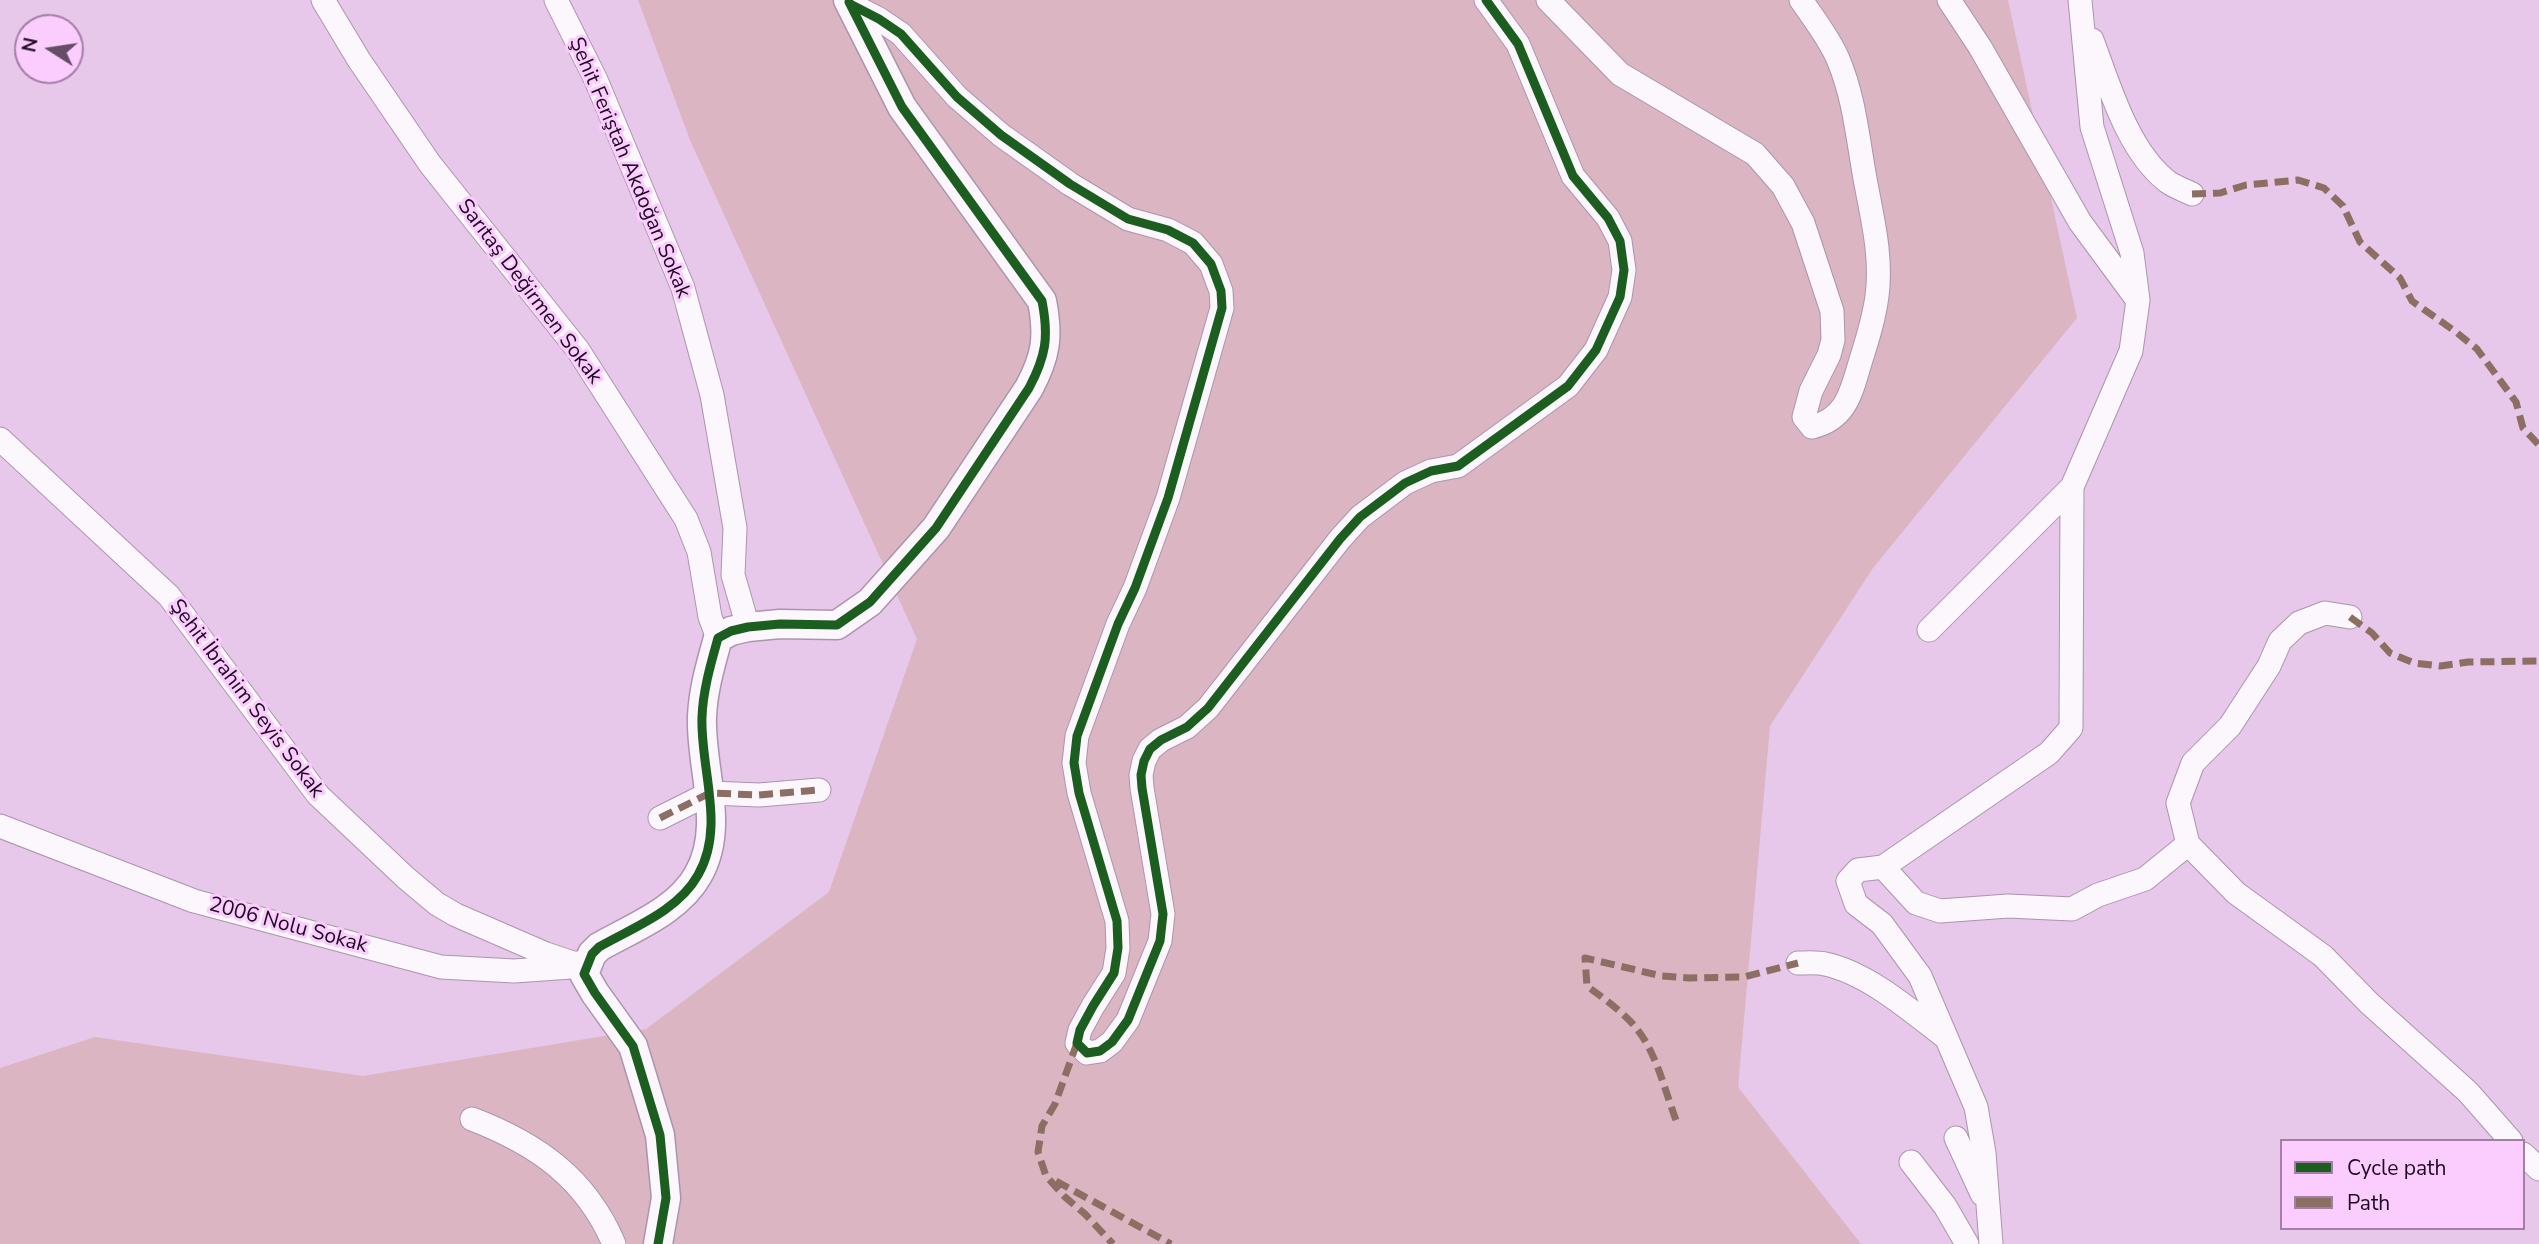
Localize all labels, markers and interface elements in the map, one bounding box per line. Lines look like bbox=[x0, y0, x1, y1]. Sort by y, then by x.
north arrow bbox=[14, 14, 84, 84]
street label: Şehit Feriştah Akdoğan Sokak bbox=[563, 34, 695, 302]
text: N bbox=[16, 35, 45, 55]
street label: Sarıtaş Değirmen Sokak bbox=[451, 195, 607, 389]
street label: Şehit İbrahim Seyis Sokak bbox=[163, 595, 329, 803]
street label: 2006 Nolu Sokak bbox=[206, 893, 370, 959]
legend bbox=[2280, 1139, 2525, 1230]
text: Cycle path bbox=[2347, 1154, 2446, 1182]
text: Path bbox=[2347, 1189, 2390, 1217]

